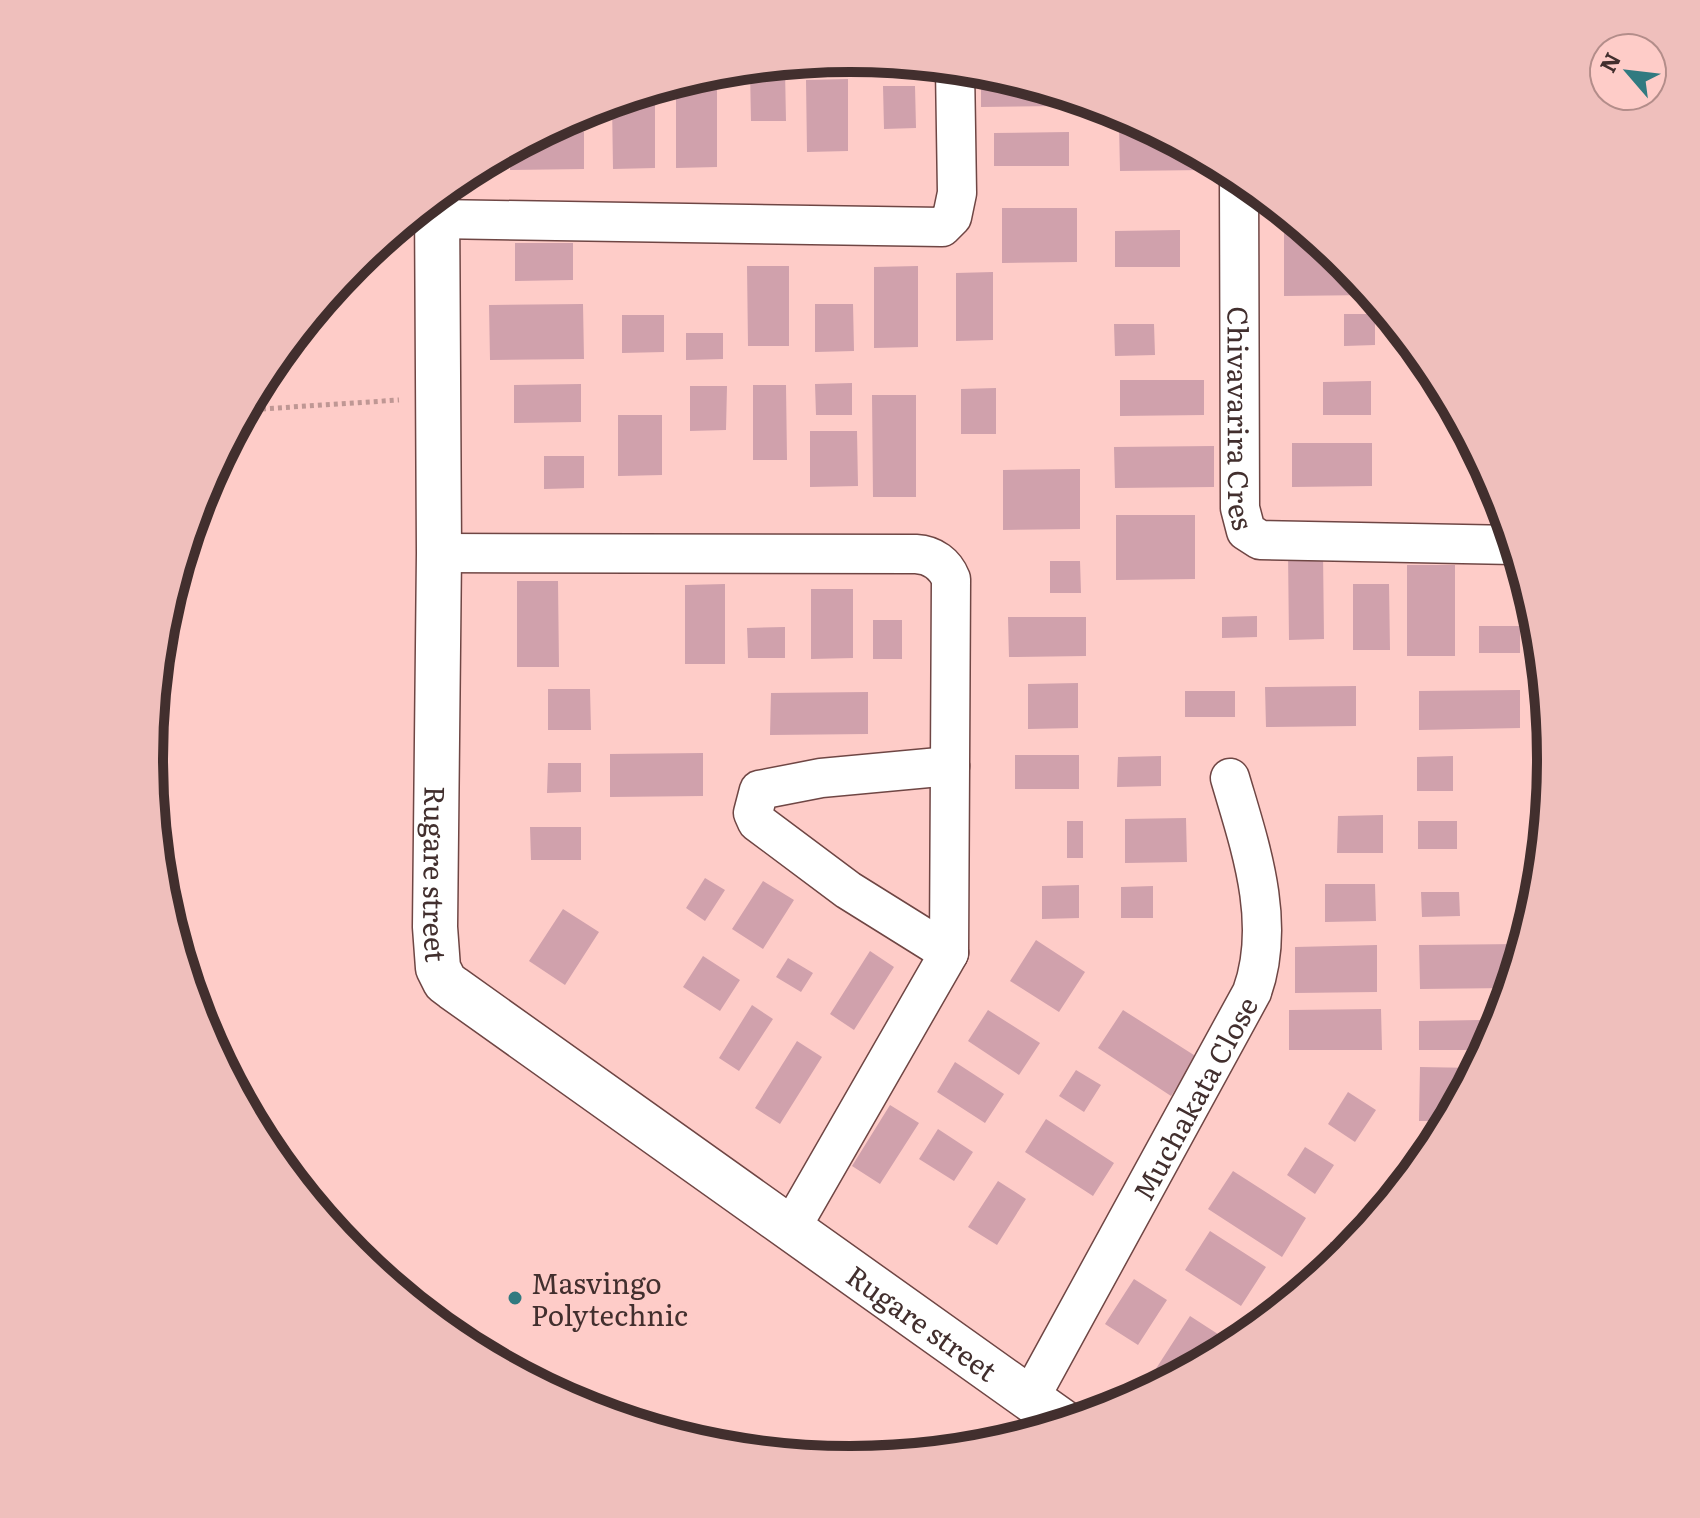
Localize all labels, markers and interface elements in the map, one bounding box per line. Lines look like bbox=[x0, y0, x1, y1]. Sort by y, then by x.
north arrow bbox=[1588, 32, 1668, 112]
text: N bbox=[1590, 46, 1628, 78]
street label: Chivavarira Cres bbox=[1218, 306, 1266, 534]
street label: Rugare street bbox=[414, 786, 459, 964]
street label: Muchakata Close bbox=[1121, 988, 1267, 1207]
street label: Rugare street bbox=[838, 1254, 1007, 1391]
place label: Masvingo Polytechnic bbox=[531, 1261, 688, 1335]
marker: Masvingo Polytechnic bbox=[506, 1289, 524, 1307]

